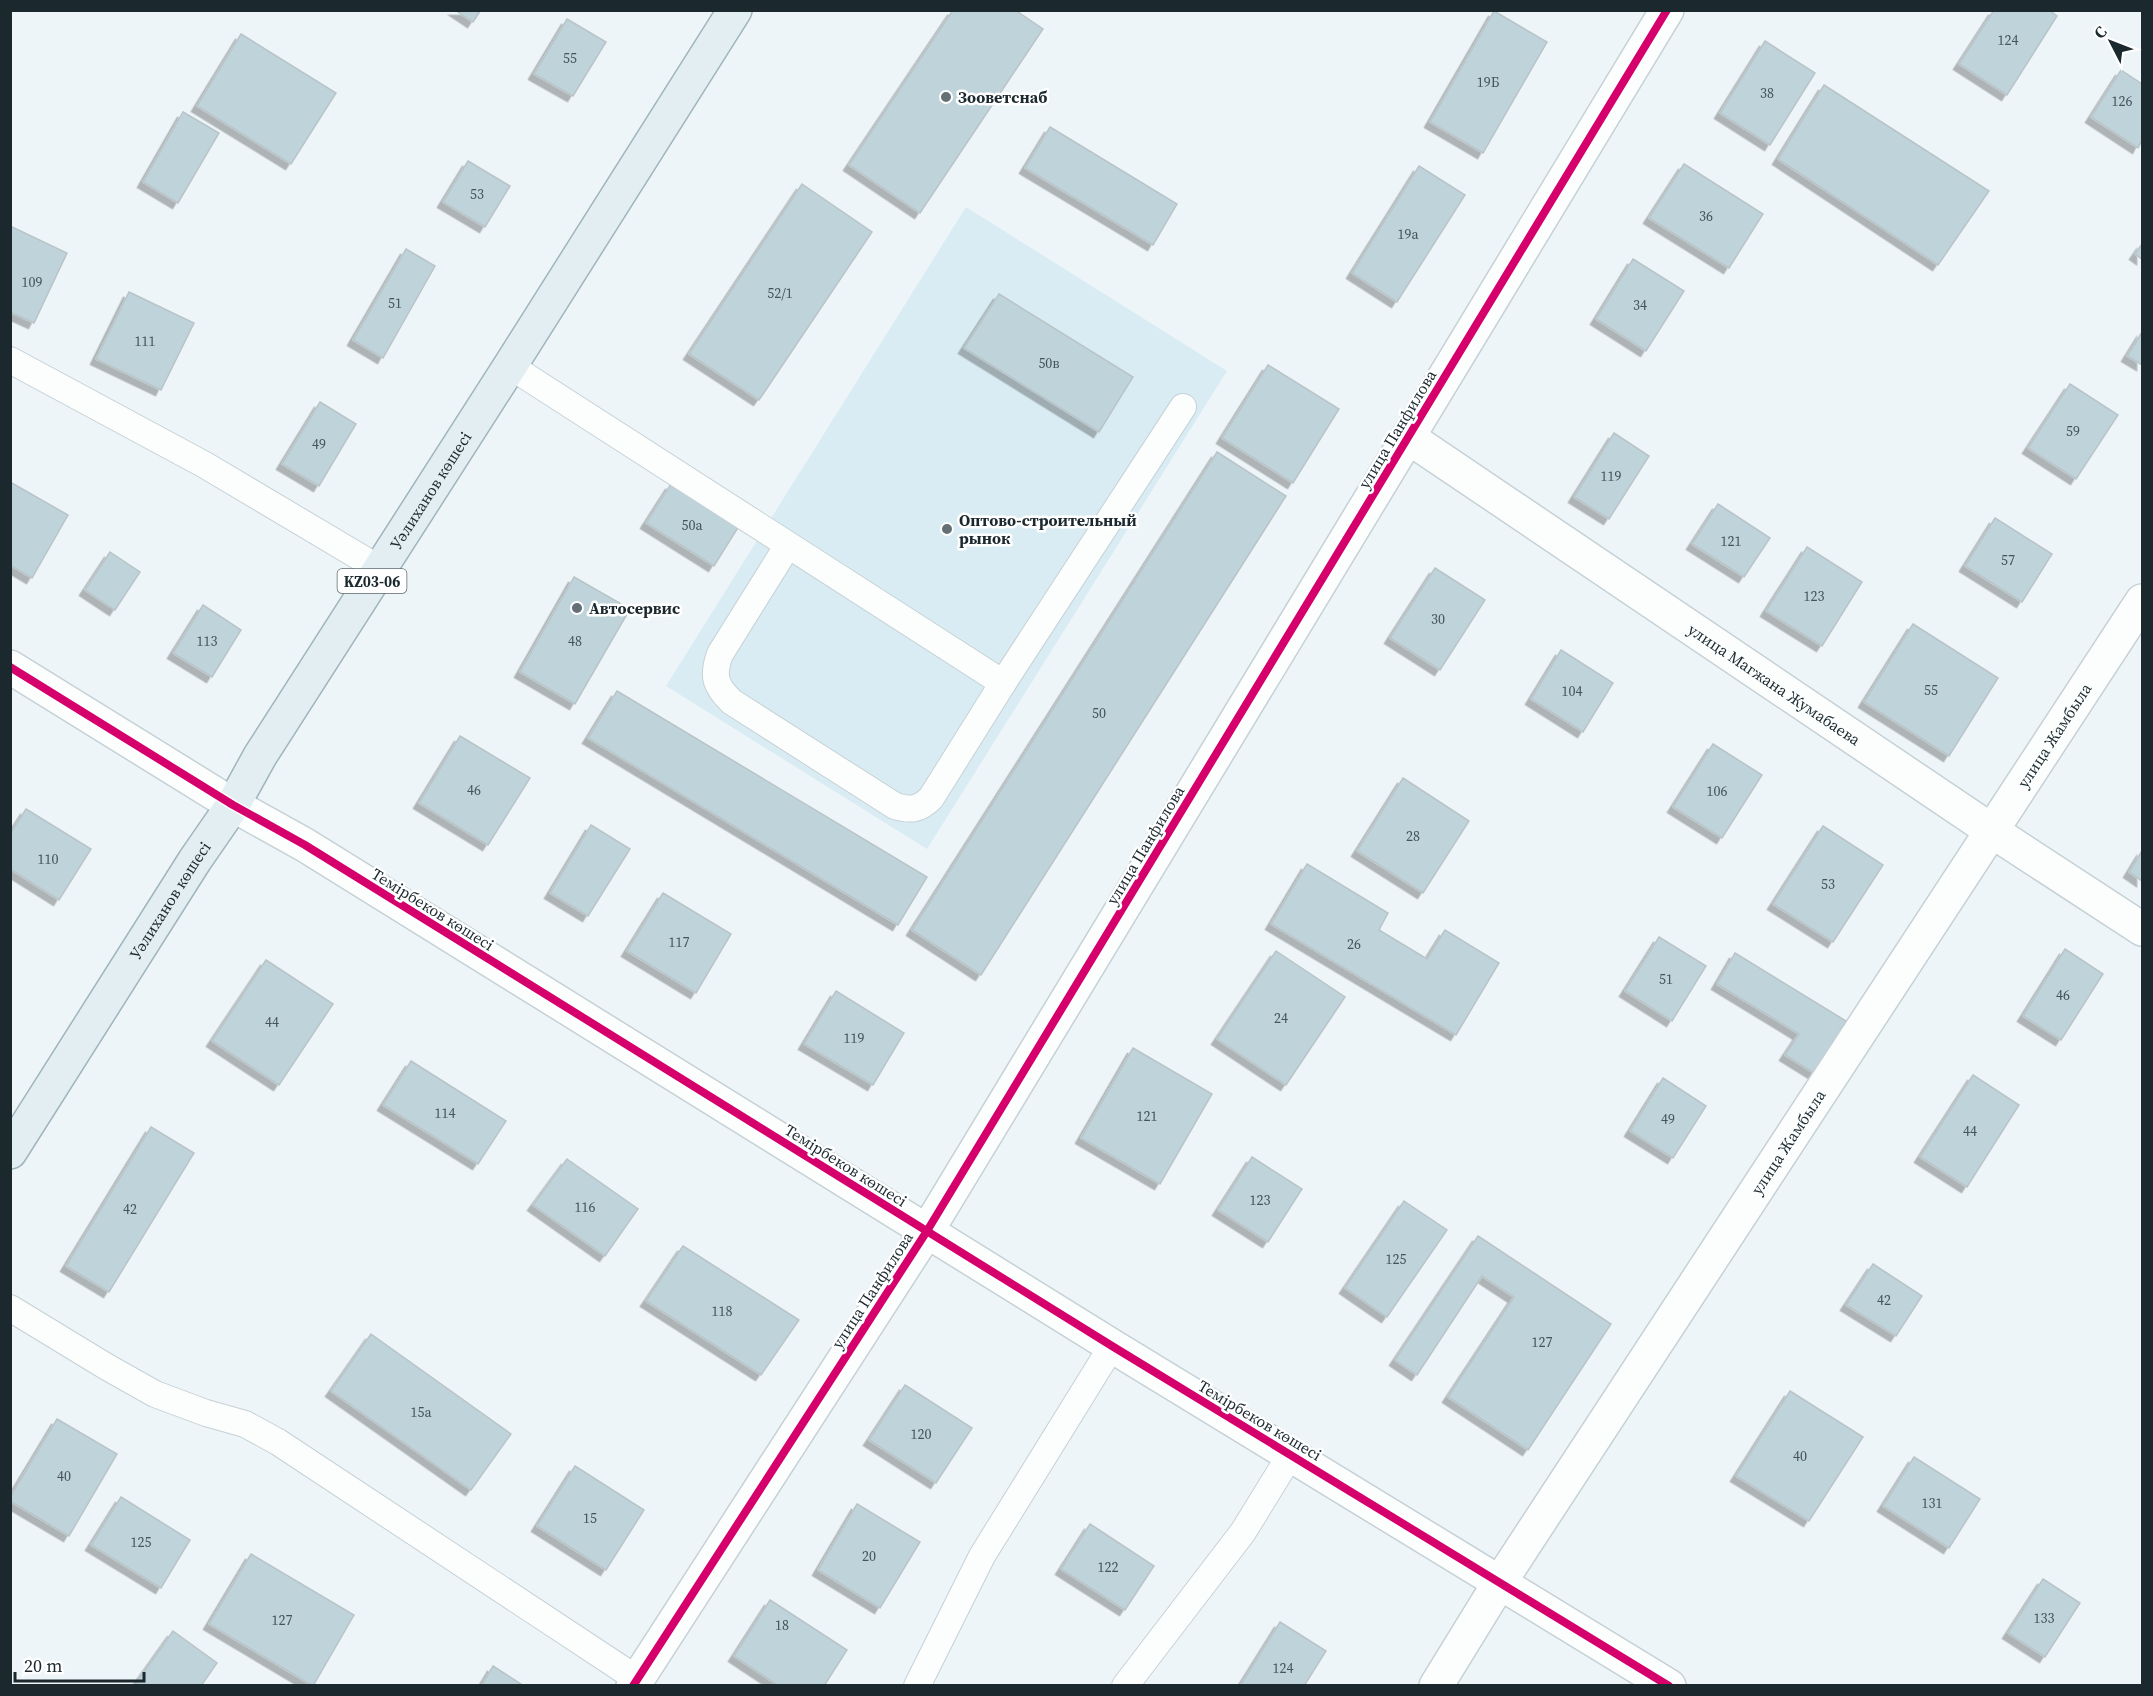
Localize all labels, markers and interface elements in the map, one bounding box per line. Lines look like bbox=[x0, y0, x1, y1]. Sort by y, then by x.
north arrow bbox=[2081, 12, 2141, 72]
text: С bbox=[2088, 21, 2111, 43]
house number: 124 bbox=[1998, 30, 2019, 50]
house number: 55 bbox=[563, 48, 577, 68]
house number: 19Б bbox=[1477, 72, 1500, 92]
house number: 38 bbox=[1760, 83, 1774, 103]
place label: Зооветснаб bbox=[958, 86, 1047, 108]
marker: Зооветснаб bbox=[939, 90, 953, 104]
house number: 126 bbox=[2112, 91, 2133, 111]
house number: 53 bbox=[470, 184, 484, 204]
house number: 36 bbox=[1699, 206, 1713, 226]
house number: 19а bbox=[1397, 224, 1419, 244]
house number: 109 bbox=[22, 272, 43, 292]
house number: 52/1 bbox=[767, 283, 793, 303]
house number: 51 bbox=[388, 293, 402, 313]
house number: 34 bbox=[1633, 295, 1647, 315]
house number: 111 bbox=[135, 331, 156, 351]
house number: 50в bbox=[1038, 353, 1060, 373]
street label: улица Панфилова bbox=[1353, 365, 1442, 493]
house number: 59 bbox=[2066, 421, 2080, 441]
street label: Уәлиханов көшесі bbox=[384, 427, 476, 553]
house number: 49 bbox=[312, 434, 326, 454]
house number: 119 bbox=[1601, 466, 1622, 486]
place label: Оптово-строительный рынок bbox=[959, 509, 1137, 549]
house number: 50а bbox=[681, 515, 703, 535]
marker: Оптово-строительный рынок bbox=[940, 522, 954, 536]
house number: 121 bbox=[1721, 531, 1742, 551]
house number: 57 bbox=[2001, 550, 2015, 570]
road number: KZ03-06 bbox=[338, 569, 406, 593]
house number: 123 bbox=[1804, 586, 1825, 606]
place label: Автосервис bbox=[589, 597, 680, 619]
marker: Автосервис bbox=[570, 601, 584, 615]
house number: 30 bbox=[1431, 609, 1445, 629]
street label: улица Магжана Жумабаева bbox=[1684, 618, 1866, 751]
house number: 113 bbox=[197, 631, 218, 651]
house number: 48 bbox=[568, 631, 582, 651]
street label: улица Жамбыла bbox=[2012, 678, 2097, 792]
house number: 55 bbox=[1924, 680, 1938, 700]
house number: 104 bbox=[1562, 681, 1583, 701]
house number: 50 bbox=[1092, 703, 1106, 723]
house number: 46 bbox=[467, 780, 481, 800]
street label: улица Панфилова bbox=[1101, 781, 1190, 909]
house number: 106 bbox=[1707, 781, 1728, 801]
house number: 28 bbox=[1406, 826, 1420, 846]
street label: Уәлиханов көшесі bbox=[124, 837, 216, 964]
house number: 110 bbox=[38, 849, 59, 869]
street label: Темірбеков көшесі bbox=[368, 863, 498, 956]
house number: 53 bbox=[1821, 874, 1835, 894]
house number: 117 bbox=[669, 932, 690, 952]
house number: 26 bbox=[1347, 934, 1361, 954]
house number: 51 bbox=[1659, 969, 1673, 989]
house number: 46 bbox=[2056, 985, 2070, 1005]
house number: 24 bbox=[1274, 1008, 1288, 1028]
house number: 44 bbox=[265, 1012, 279, 1032]
house number: 119 bbox=[844, 1028, 865, 1048]
street label: улица Жамбыла bbox=[1746, 1085, 1831, 1199]
house number: 114 bbox=[435, 1103, 456, 1123]
house number: 121 bbox=[1137, 1106, 1158, 1126]
house number: 49 bbox=[1661, 1109, 1675, 1129]
street label: Темірбеков көшесі bbox=[781, 1119, 911, 1212]
house number: 44 bbox=[1963, 1121, 1977, 1141]
house number: 123 bbox=[1250, 1190, 1271, 1210]
house number: 116 bbox=[575, 1197, 596, 1217]
house number: 42 bbox=[123, 1199, 137, 1219]
street label: улица Панфилова bbox=[826, 1227, 918, 1353]
house number: 125 bbox=[1386, 1249, 1407, 1269]
house number: 42 bbox=[1877, 1290, 1891, 1310]
house number: 118 bbox=[712, 1301, 733, 1321]
house number: 127 bbox=[1532, 1332, 1553, 1352]
street label: Темірбеков көшесі bbox=[1194, 1374, 1326, 1466]
house number: 15а bbox=[410, 1402, 432, 1422]
house number: 120 bbox=[911, 1424, 932, 1444]
house number: 40 bbox=[1793, 1446, 1807, 1466]
house number: 40 bbox=[57, 1466, 71, 1486]
house number: 131 bbox=[1922, 1493, 1943, 1513]
house number: 15 bbox=[583, 1508, 597, 1528]
house number: 125 bbox=[131, 1532, 152, 1552]
house number: 20 bbox=[862, 1546, 876, 1566]
house number: 122 bbox=[1098, 1557, 1119, 1577]
house number: 133 bbox=[2034, 1608, 2055, 1628]
house number: 127 bbox=[272, 1610, 293, 1630]
house number: 18 bbox=[775, 1615, 789, 1635]
scale bar bbox=[15, 1645, 144, 1683]
text: 20 m bbox=[24, 1653, 62, 1678]
house number: 124 bbox=[1273, 1658, 1294, 1678]

